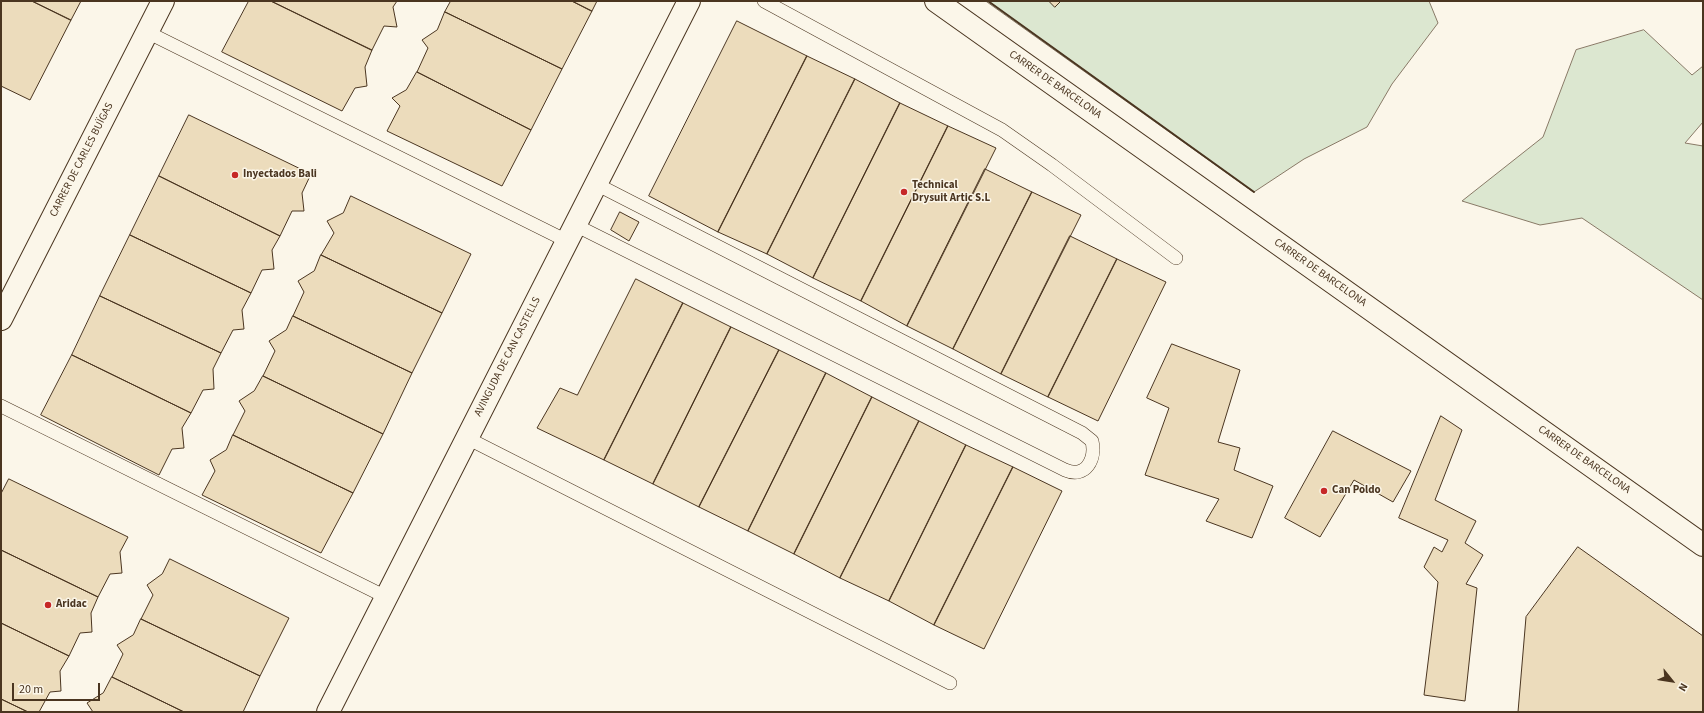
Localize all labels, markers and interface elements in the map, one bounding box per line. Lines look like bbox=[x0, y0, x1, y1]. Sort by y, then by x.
street label: CARRER DE BARCELONA bbox=[1006, 48, 1104, 122]
street label: CARRER DE CARLES BUÏGAS bbox=[47, 101, 117, 219]
place label: Inyectados Bali bbox=[243, 168, 317, 182]
marker: Inyectados Bali bbox=[230, 170, 240, 180]
place label: Technical Drysuit Artic S.L bbox=[912, 179, 990, 205]
marker: Technical Drysuit Artic S.L bbox=[899, 187, 909, 197]
street label: CARRER DE BARCELONA bbox=[1271, 236, 1369, 310]
street label: AVINGUDA DE CAN CASTELLS bbox=[472, 295, 544, 419]
street label: CARRER DE BARCELONA bbox=[1535, 423, 1633, 497]
place label: Can Poldo bbox=[1332, 484, 1381, 498]
marker: Can Poldo bbox=[1319, 486, 1329, 496]
place label: Aridac bbox=[56, 598, 87, 612]
marker: Aridac bbox=[43, 600, 53, 610]
north arrow bbox=[1652, 661, 1692, 701]
scale bar bbox=[14, 675, 102, 701]
text: N bbox=[1675, 680, 1691, 694]
text: 20 m bbox=[19, 681, 43, 698]

